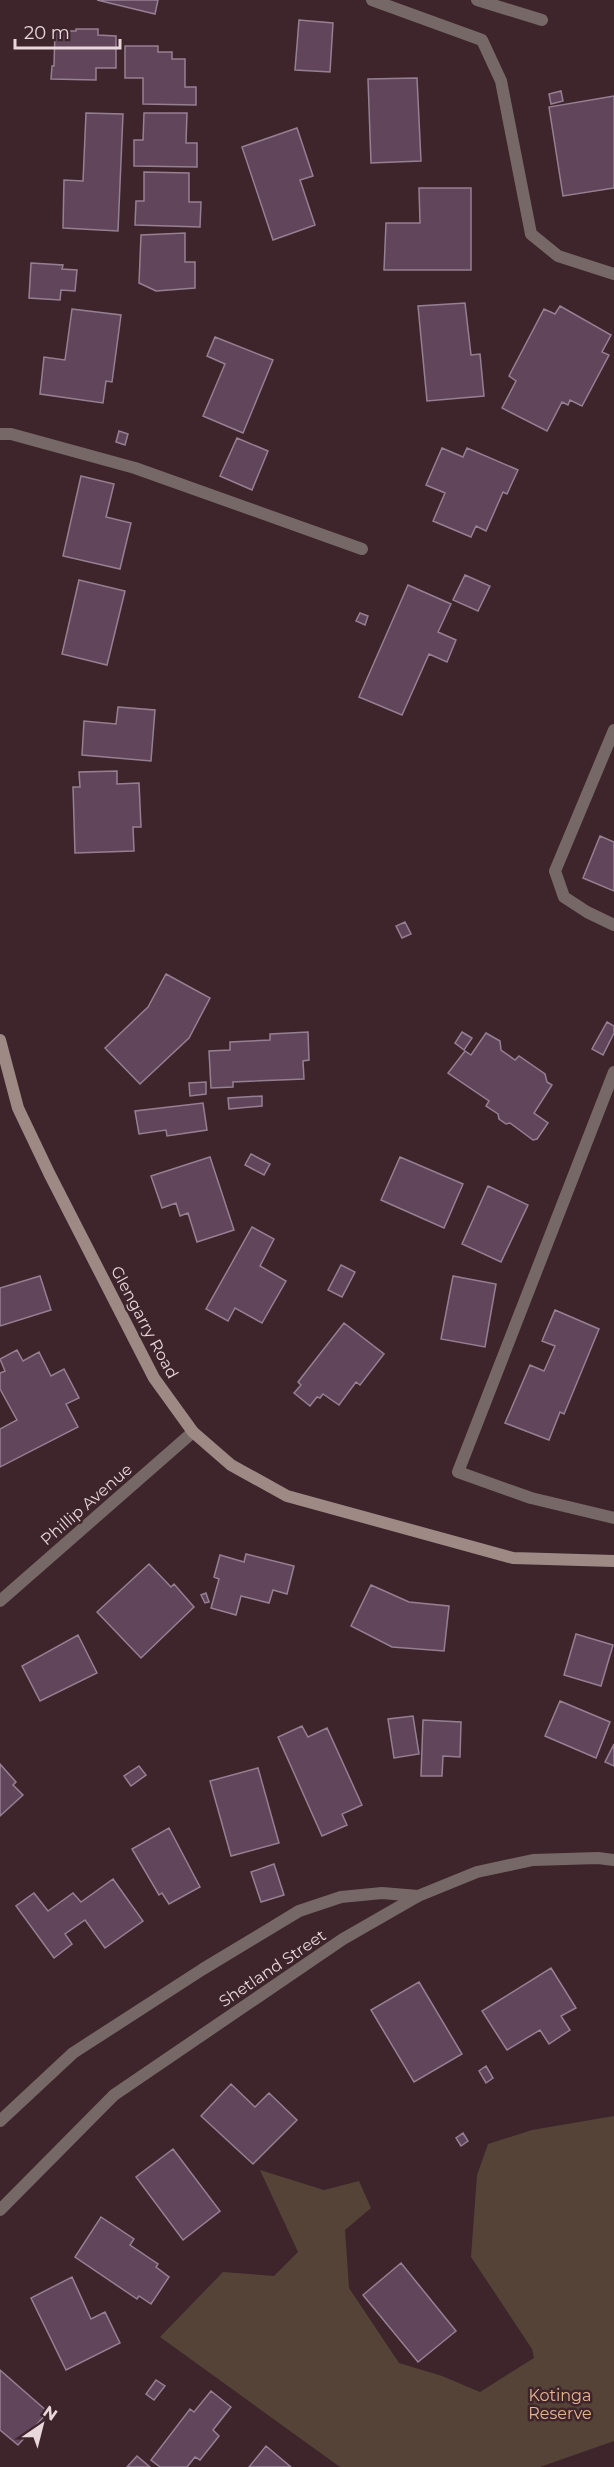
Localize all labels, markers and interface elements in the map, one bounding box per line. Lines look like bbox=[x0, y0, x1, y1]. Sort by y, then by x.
scale bar bbox=[15, 12, 120, 50]
text: 20 m bbox=[24, 22, 70, 44]
street label: Glengarry Road bbox=[107, 1263, 182, 1382]
street label: Phillip Avenue bbox=[37, 1459, 136, 1549]
street label: Shetland Street bbox=[215, 1925, 330, 2011]
park label: Kotinga Reserve bbox=[528, 2386, 592, 2423]
north arrow bbox=[12, 2395, 72, 2455]
text: N bbox=[40, 2402, 61, 2425]

